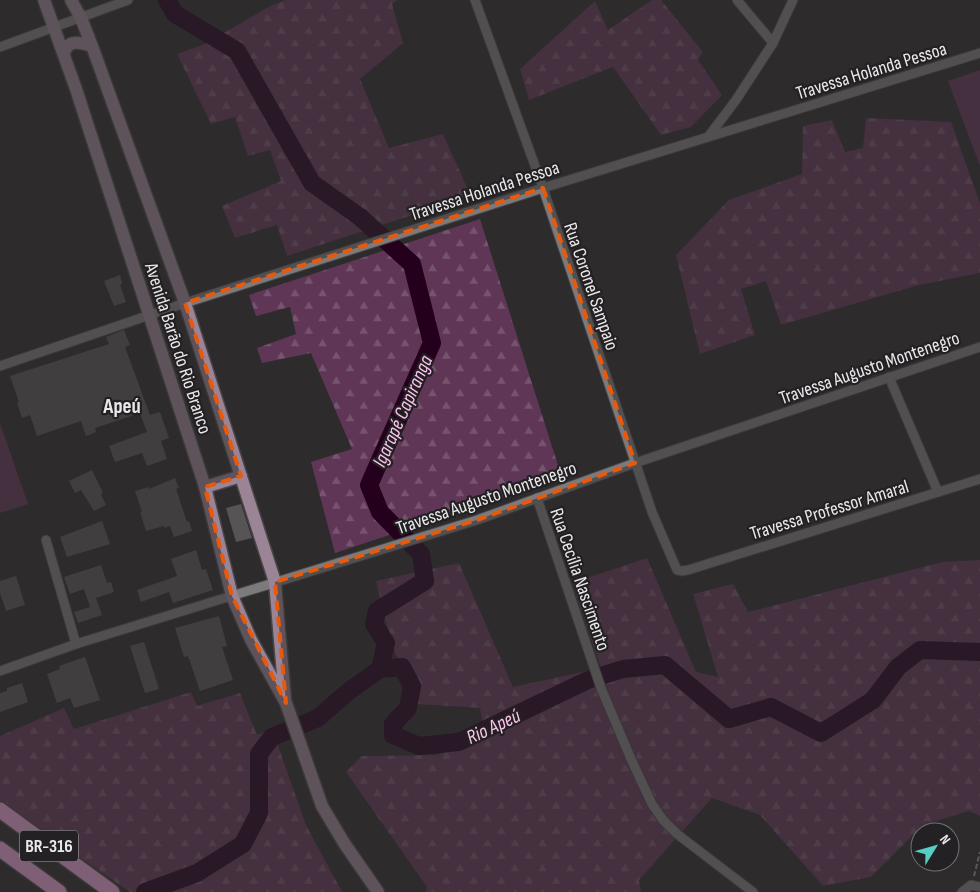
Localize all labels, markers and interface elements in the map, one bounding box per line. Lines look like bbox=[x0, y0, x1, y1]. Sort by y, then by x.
street label: Travessa Holanda Pessoa bbox=[793, 38, 949, 105]
street label: Travessa Holanda Pessoa bbox=[407, 156, 562, 227]
street label: Rua Coronel Sampaio bbox=[558, 220, 623, 353]
street label: Avenida Barão do Rio Branco bbox=[139, 259, 216, 437]
street label: Travessa Augusto Montenegro bbox=[776, 327, 963, 410]
water label: Igarapé Capiranga bbox=[368, 352, 438, 471]
district label: Apeú bbox=[102, 394, 141, 419]
street label: Travessa Augusto Montenegro bbox=[393, 457, 580, 540]
street label: Travessa Professor Amaral bbox=[747, 475, 912, 546]
street label: Rua Cecília Nascimento bbox=[544, 505, 615, 654]
water label: Rio Apeú bbox=[463, 704, 525, 750]
north arrow bbox=[910, 822, 960, 872]
road number: BR-316 bbox=[20, 830, 78, 861]
text: N bbox=[936, 831, 954, 848]

